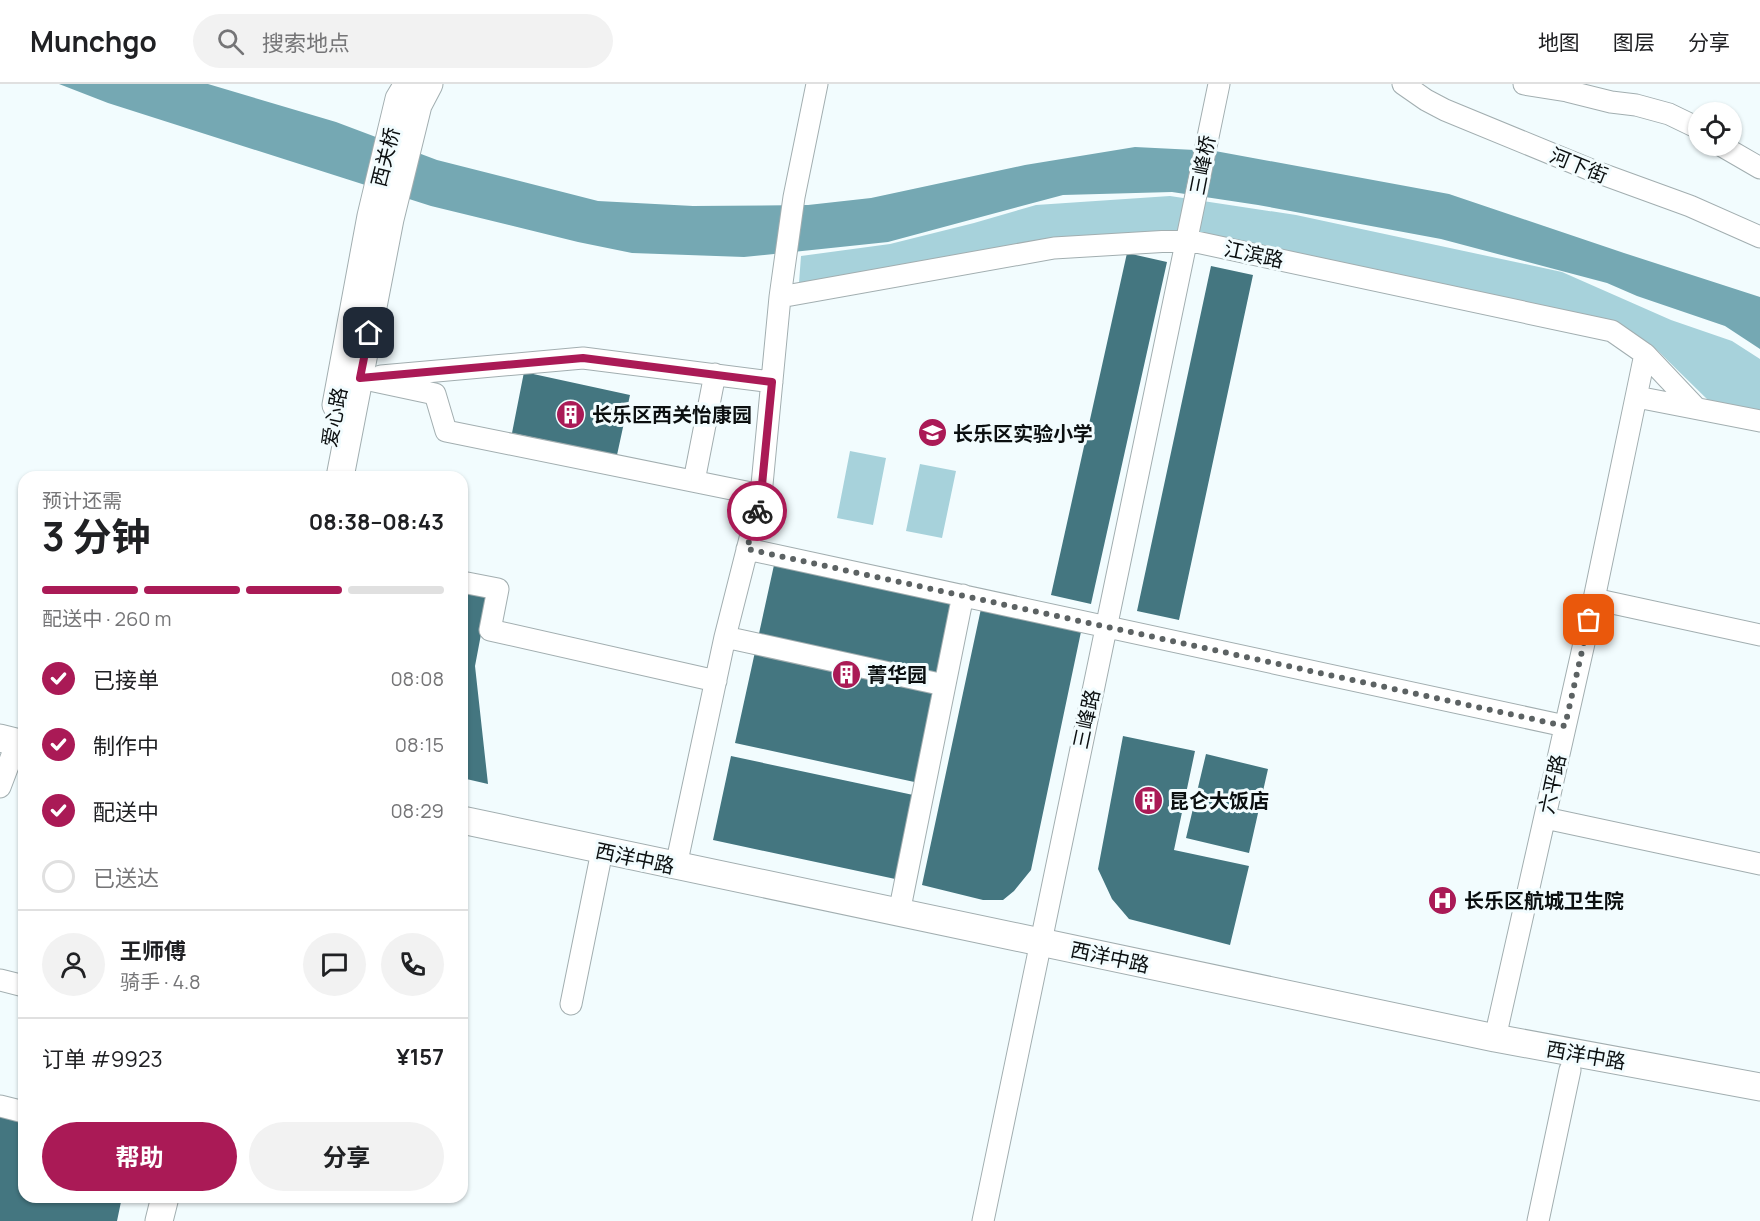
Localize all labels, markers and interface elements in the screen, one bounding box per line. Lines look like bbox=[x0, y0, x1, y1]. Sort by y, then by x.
search box bbox=[193, 14, 613, 68]
text: Munchgo bbox=[30, 22, 157, 60]
icon: search bbox=[214, 25, 247, 58]
text: 搜索地点 bbox=[262, 28, 350, 58]
text: 地图 bbox=[1538, 28, 1580, 56]
text: 图层 bbox=[1613, 28, 1655, 56]
text: 分享 bbox=[1688, 28, 1730, 56]
map controls bbox=[1688, 102, 1742, 156]
button: locate bbox=[1688, 102, 1742, 156]
street label: 西关桥 bbox=[365, 125, 405, 189]
street label: 三峰桥 bbox=[1183, 133, 1221, 197]
street label: 河下街 bbox=[1546, 141, 1612, 189]
street label: 江滨路 bbox=[1222, 235, 1286, 273]
pin bbox=[343, 307, 394, 358]
icon: home bbox=[352, 316, 385, 349]
street label: 爱心路 bbox=[315, 385, 353, 449]
building icon: 长乐区西关怡康园 bbox=[555, 398, 587, 430]
place label: 长乐区西关怡康园 bbox=[592, 401, 752, 428]
school or university icon: 长乐区实验小学 bbox=[916, 417, 948, 449]
place label: 长乐区实验小学 bbox=[953, 420, 1093, 447]
courier bbox=[727, 481, 787, 541]
text: 预计还需 bbox=[42, 487, 122, 514]
icon: bike bbox=[741, 495, 774, 528]
text: 08:38–08:43 bbox=[309, 507, 444, 537]
text: 3 分钟 bbox=[42, 509, 150, 563]
pin bbox=[1563, 594, 1614, 645]
icon: bag bbox=[1572, 603, 1605, 636]
text: 配送中 · 260 m bbox=[42, 605, 172, 632]
building icon: 菁华园 bbox=[830, 658, 862, 690]
place label: 菁华园 bbox=[867, 661, 927, 688]
icon: check bbox=[42, 662, 75, 695]
text: 已接单 bbox=[93, 665, 159, 695]
text: 08:08 bbox=[390, 665, 444, 692]
street label: 三峰路 bbox=[1067, 687, 1105, 751]
icon: check bbox=[42, 728, 75, 761]
text: 制作中 bbox=[93, 731, 159, 761]
text: 08:15 bbox=[395, 731, 444, 758]
street label: 六平路 bbox=[1533, 752, 1571, 816]
building icon: 昆仑大饭店 bbox=[1132, 784, 1164, 816]
place label: 昆仑大饭店 bbox=[1169, 787, 1269, 814]
icon: check bbox=[42, 794, 75, 827]
text: 配送中 bbox=[93, 797, 159, 827]
text: 08:29 bbox=[390, 797, 444, 824]
street label: 西洋中路 bbox=[593, 836, 677, 880]
text: 已送达 bbox=[93, 863, 159, 893]
hospital icon: 长乐区航城卫生院 bbox=[1427, 884, 1459, 916]
place label: 长乐区航城卫生院 bbox=[1464, 887, 1624, 914]
button: person bbox=[42, 933, 105, 996]
button: chat bbox=[303, 933, 366, 996]
button: phone bbox=[381, 933, 444, 996]
street label: 西洋中路 bbox=[1068, 935, 1152, 979]
text: 王师傅 bbox=[120, 936, 186, 966]
text: 骑手 · 4.8 bbox=[120, 968, 201, 995]
street label: 西洋中路 bbox=[1544, 1035, 1628, 1075]
text: ¥157 bbox=[396, 1042, 444, 1072]
text: 订单 #9923 bbox=[42, 1044, 163, 1074]
button: 帮助 bbox=[42, 1122, 237, 1191]
button: 分享 bbox=[249, 1122, 444, 1191]

